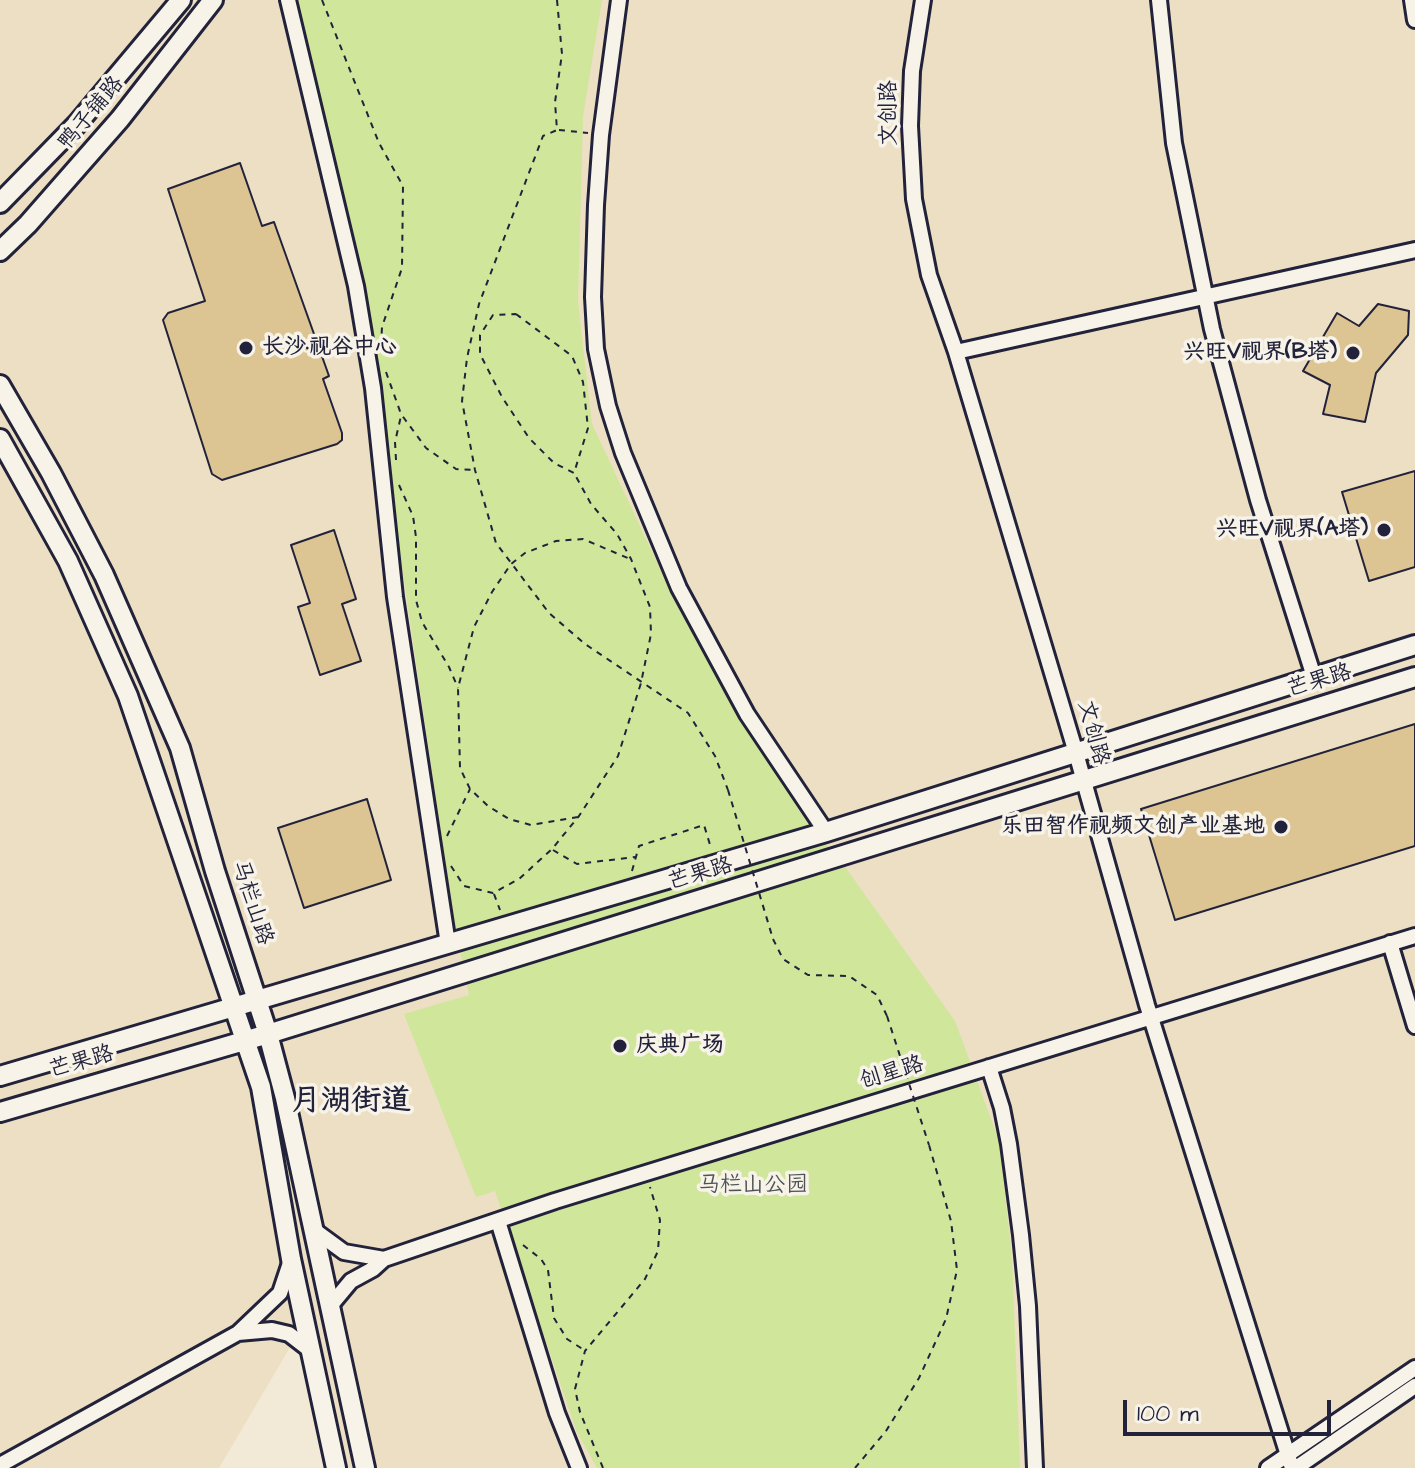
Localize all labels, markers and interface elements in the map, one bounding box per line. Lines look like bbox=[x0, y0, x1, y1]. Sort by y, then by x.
street label: 鸭子铺路 bbox=[54, 72, 130, 156]
street label: 文创路 bbox=[877, 80, 903, 146]
place label: 长沙·视谷中心 bbox=[262, 335, 397, 361]
marker: 长沙·视谷中心 bbox=[237, 339, 255, 357]
place label: 兴旺V视界(B塔) bbox=[1183, 340, 1337, 366]
marker: 兴旺V视界(B塔) bbox=[1344, 344, 1362, 362]
place label: 兴旺V视界(A塔) bbox=[1216, 517, 1368, 543]
marker: 兴旺V视界(A塔) bbox=[1375, 521, 1393, 539]
street label: 芒果路 bbox=[1285, 660, 1355, 704]
street label: 文创路 bbox=[1071, 698, 1113, 768]
place label: 乐田智作视频文创产业基地 bbox=[1001, 814, 1265, 840]
marker: 乐田智作视频文创产业基地 bbox=[1272, 818, 1290, 836]
street label: 芒果路 bbox=[666, 853, 736, 897]
street label: 马栏山路 bbox=[225, 857, 277, 949]
place label: 庆典广场 bbox=[636, 1033, 724, 1059]
marker: 庆典广场 bbox=[611, 1037, 629, 1055]
street label: 芒果路 bbox=[47, 1041, 117, 1085]
street label: 创星路 bbox=[857, 1052, 927, 1096]
district label: 月湖街道 bbox=[291, 1085, 411, 1121]
park label: 马栏山公园 bbox=[698, 1173, 808, 1199]
scale bar bbox=[1127, 1384, 1335, 1434]
text: 100 m bbox=[1137, 1397, 1199, 1431]

